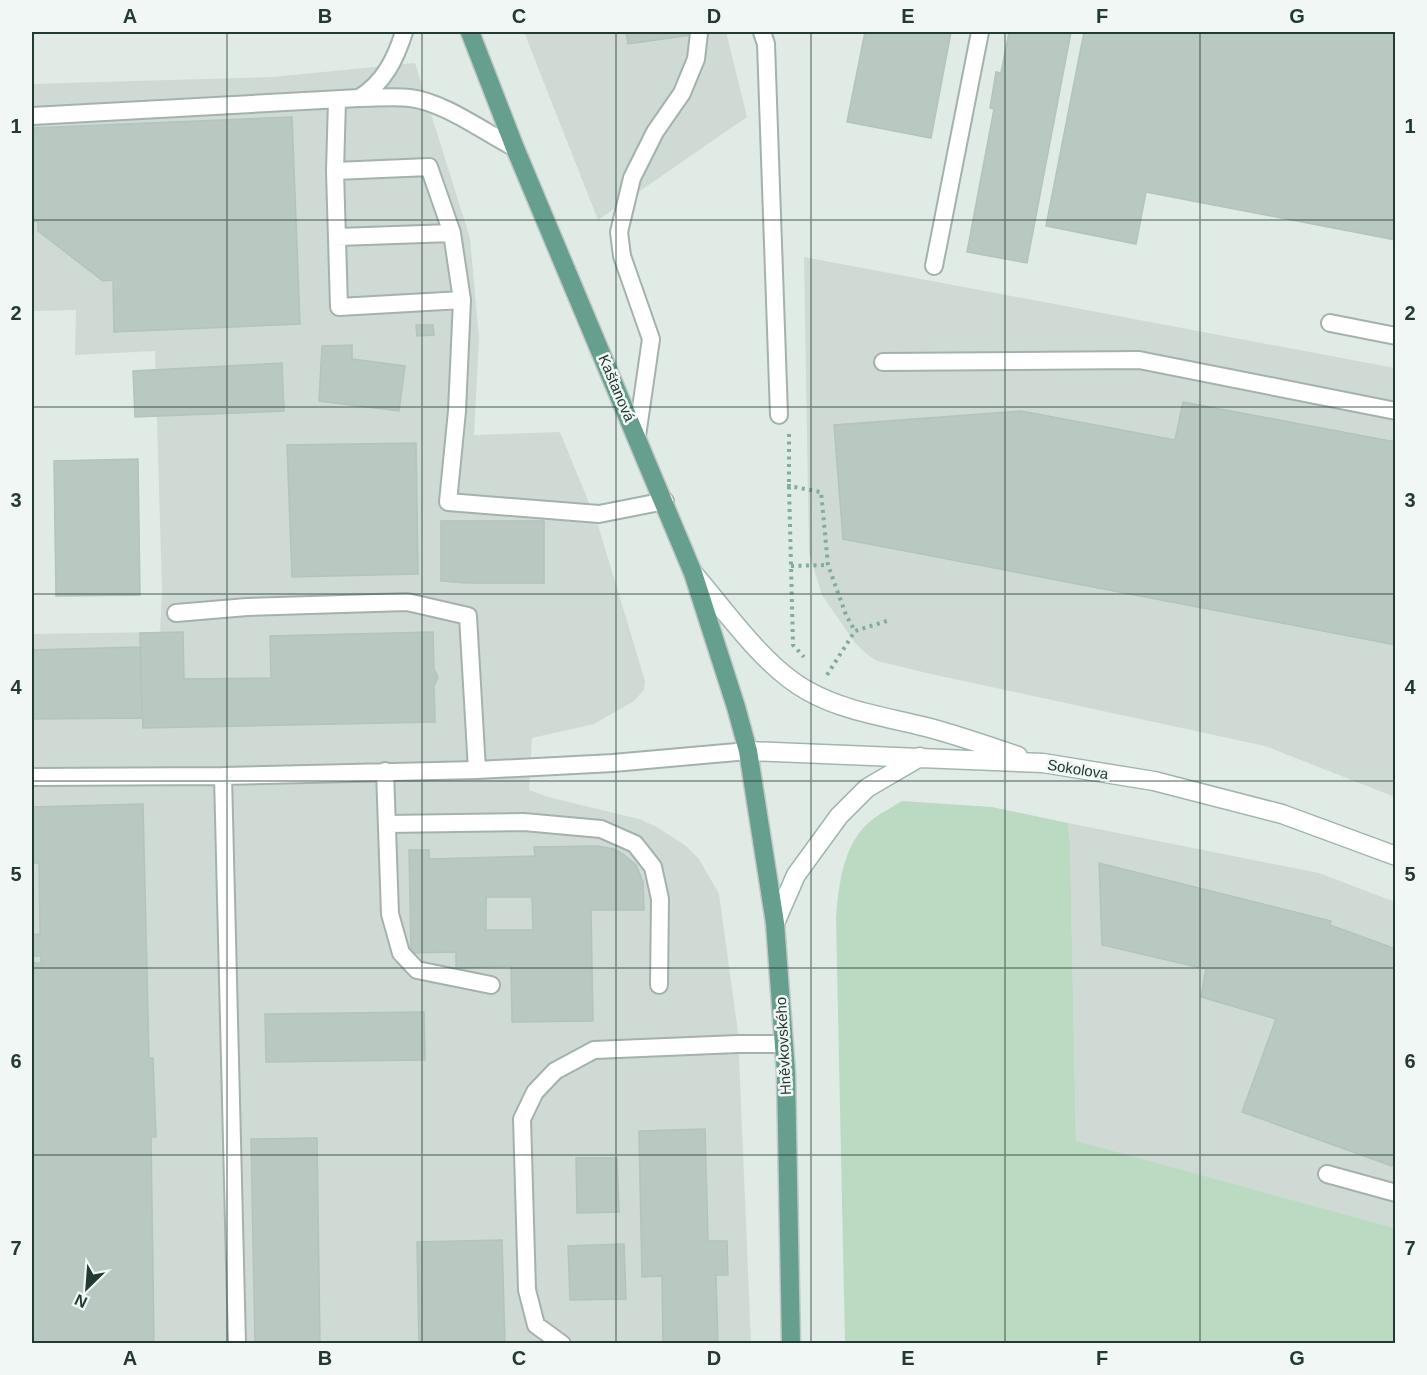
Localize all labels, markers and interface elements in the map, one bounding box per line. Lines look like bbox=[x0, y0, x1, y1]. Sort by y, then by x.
text: A bbox=[123, 5, 137, 27]
text: B bbox=[318, 5, 332, 27]
text: C bbox=[512, 5, 526, 27]
text: D bbox=[707, 5, 721, 27]
text: E bbox=[901, 5, 915, 27]
text: F bbox=[1096, 5, 1108, 27]
text: G bbox=[1289, 5, 1305, 27]
text: 1 bbox=[10, 115, 22, 137]
text: 1 bbox=[1404, 115, 1416, 137]
text: 2 bbox=[10, 302, 22, 324]
text: 2 bbox=[1404, 302, 1416, 324]
street label: Kaštanová bbox=[595, 352, 639, 425]
text: 3 bbox=[10, 489, 22, 511]
text: 3 bbox=[1404, 489, 1416, 511]
text: 4 bbox=[10, 676, 22, 698]
text: 4 bbox=[1404, 676, 1416, 698]
street label: Sokolova bbox=[1046, 756, 1110, 782]
text: 5 bbox=[10, 863, 22, 885]
text: 5 bbox=[1404, 863, 1416, 885]
street label: Hněvkovského bbox=[772, 996, 794, 1096]
text: 6 bbox=[10, 1050, 22, 1072]
text: 6 bbox=[1404, 1050, 1416, 1072]
text: 7 bbox=[10, 1237, 22, 1259]
text: 7 bbox=[1404, 1237, 1416, 1259]
north arrow bbox=[57, 1258, 117, 1318]
text: N bbox=[72, 1291, 90, 1311]
text: A bbox=[123, 1347, 137, 1369]
text: B bbox=[318, 1347, 332, 1369]
text: C bbox=[512, 1347, 526, 1369]
text: D bbox=[707, 1347, 721, 1369]
text: E bbox=[901, 1347, 915, 1369]
text: F bbox=[1096, 1347, 1108, 1369]
text: G bbox=[1289, 1347, 1305, 1369]

